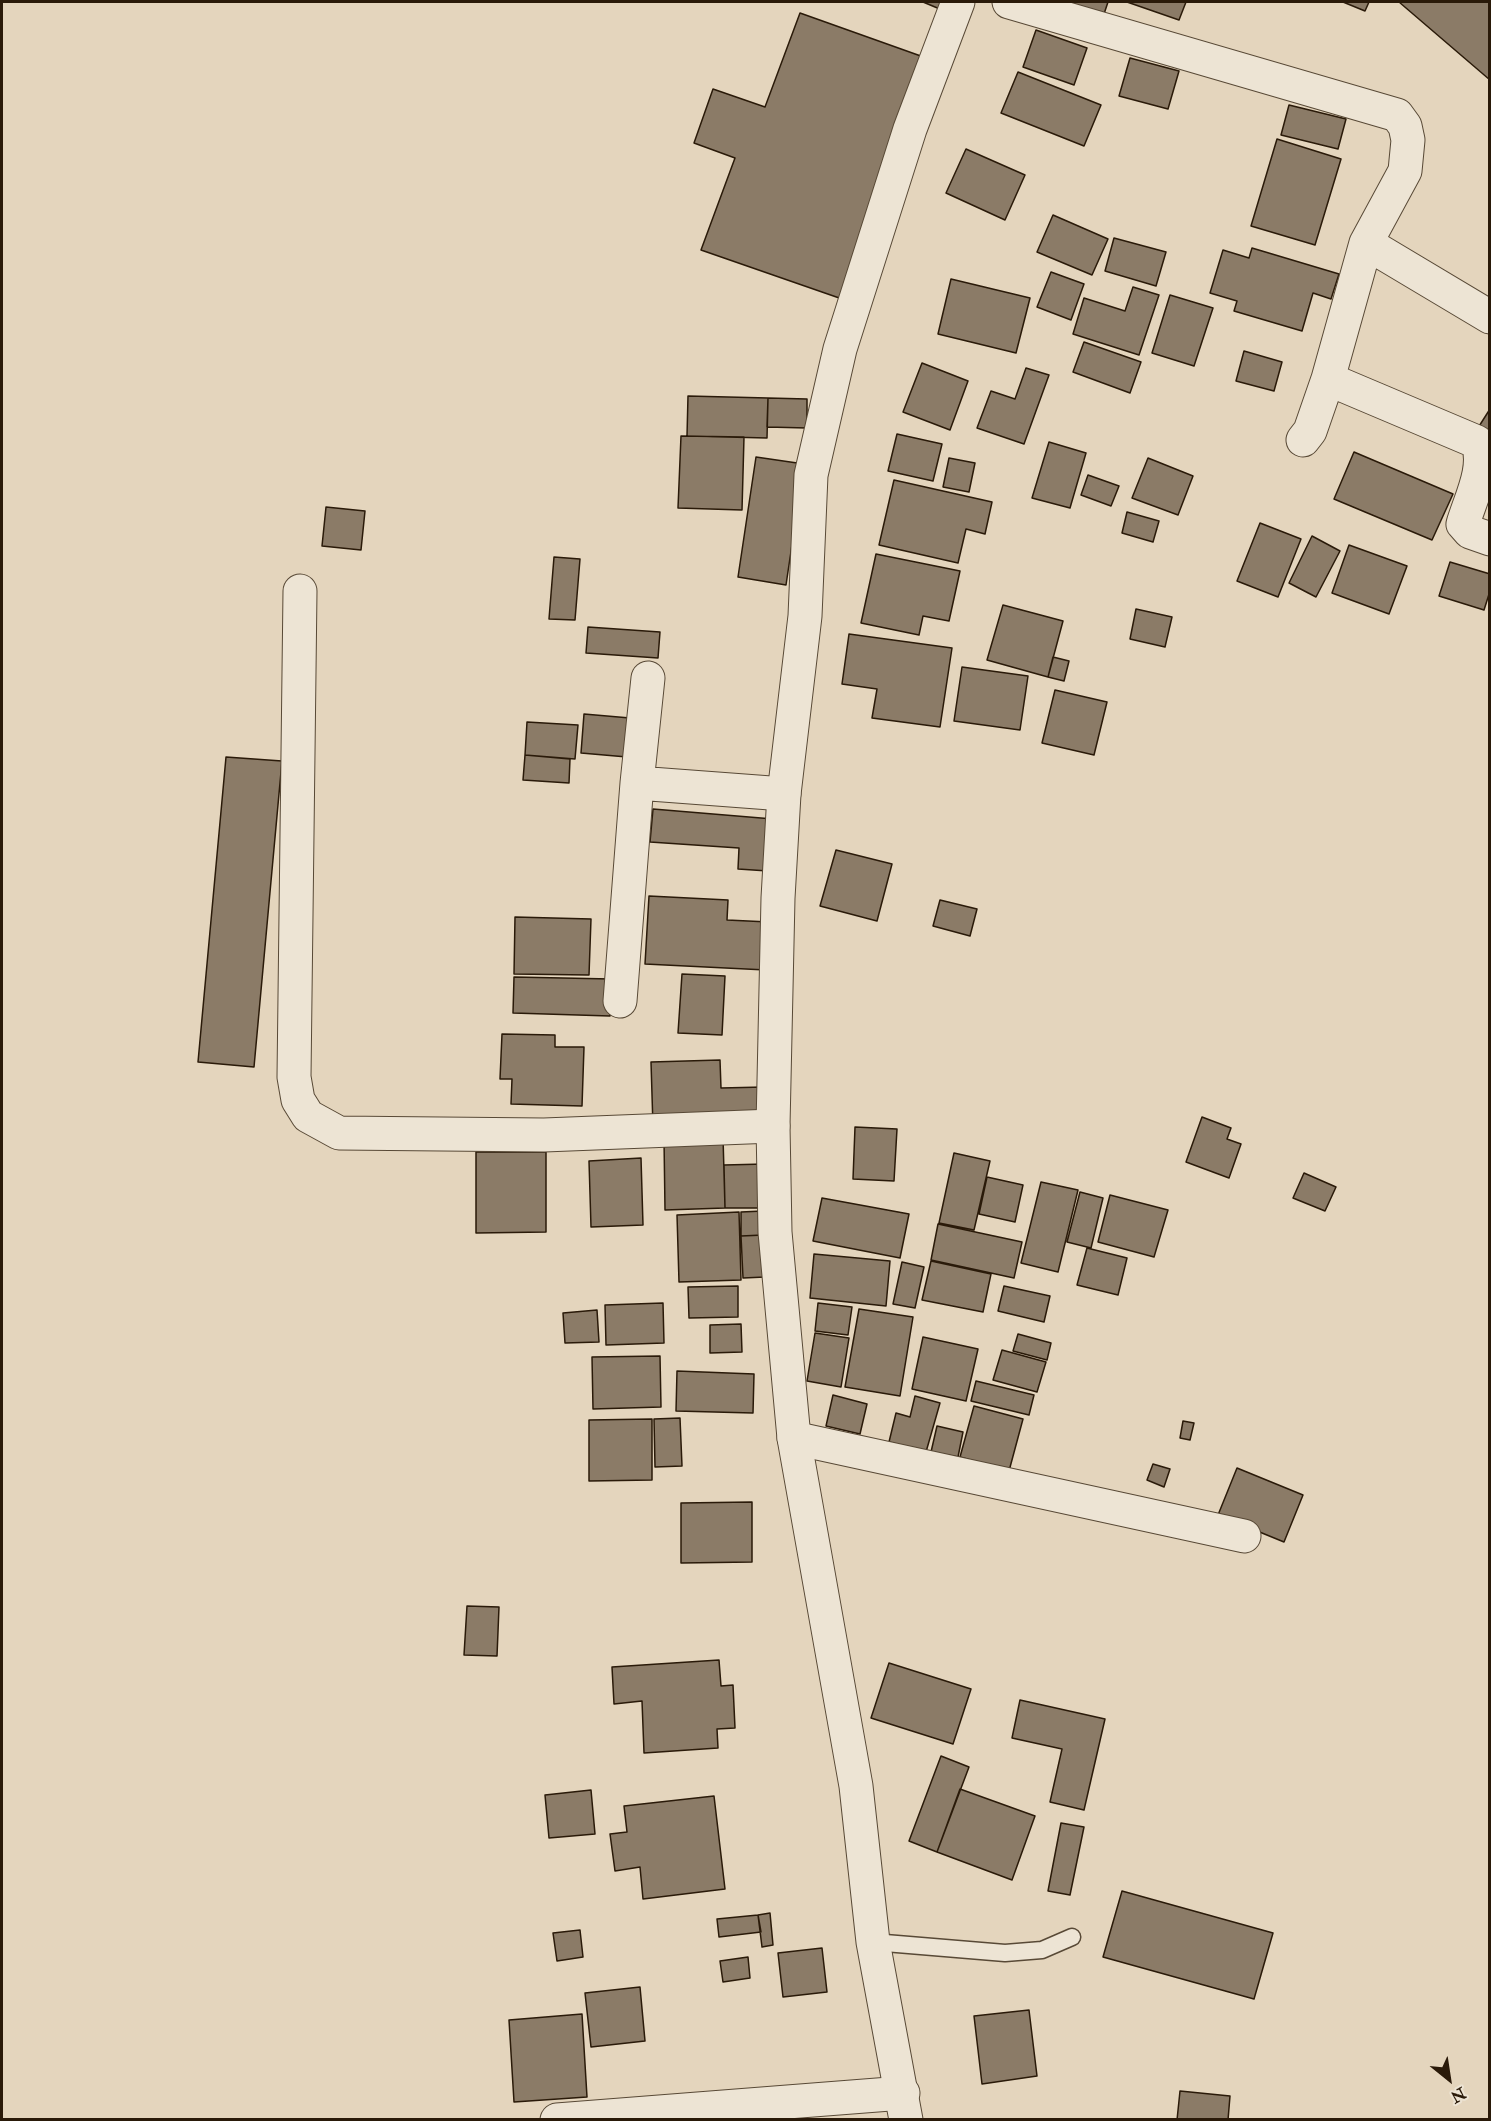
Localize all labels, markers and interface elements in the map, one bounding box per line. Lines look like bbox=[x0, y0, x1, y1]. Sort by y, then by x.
north arrow bbox=[1419, 2049, 1479, 2109]
text: N bbox=[1447, 2082, 1469, 2107]

